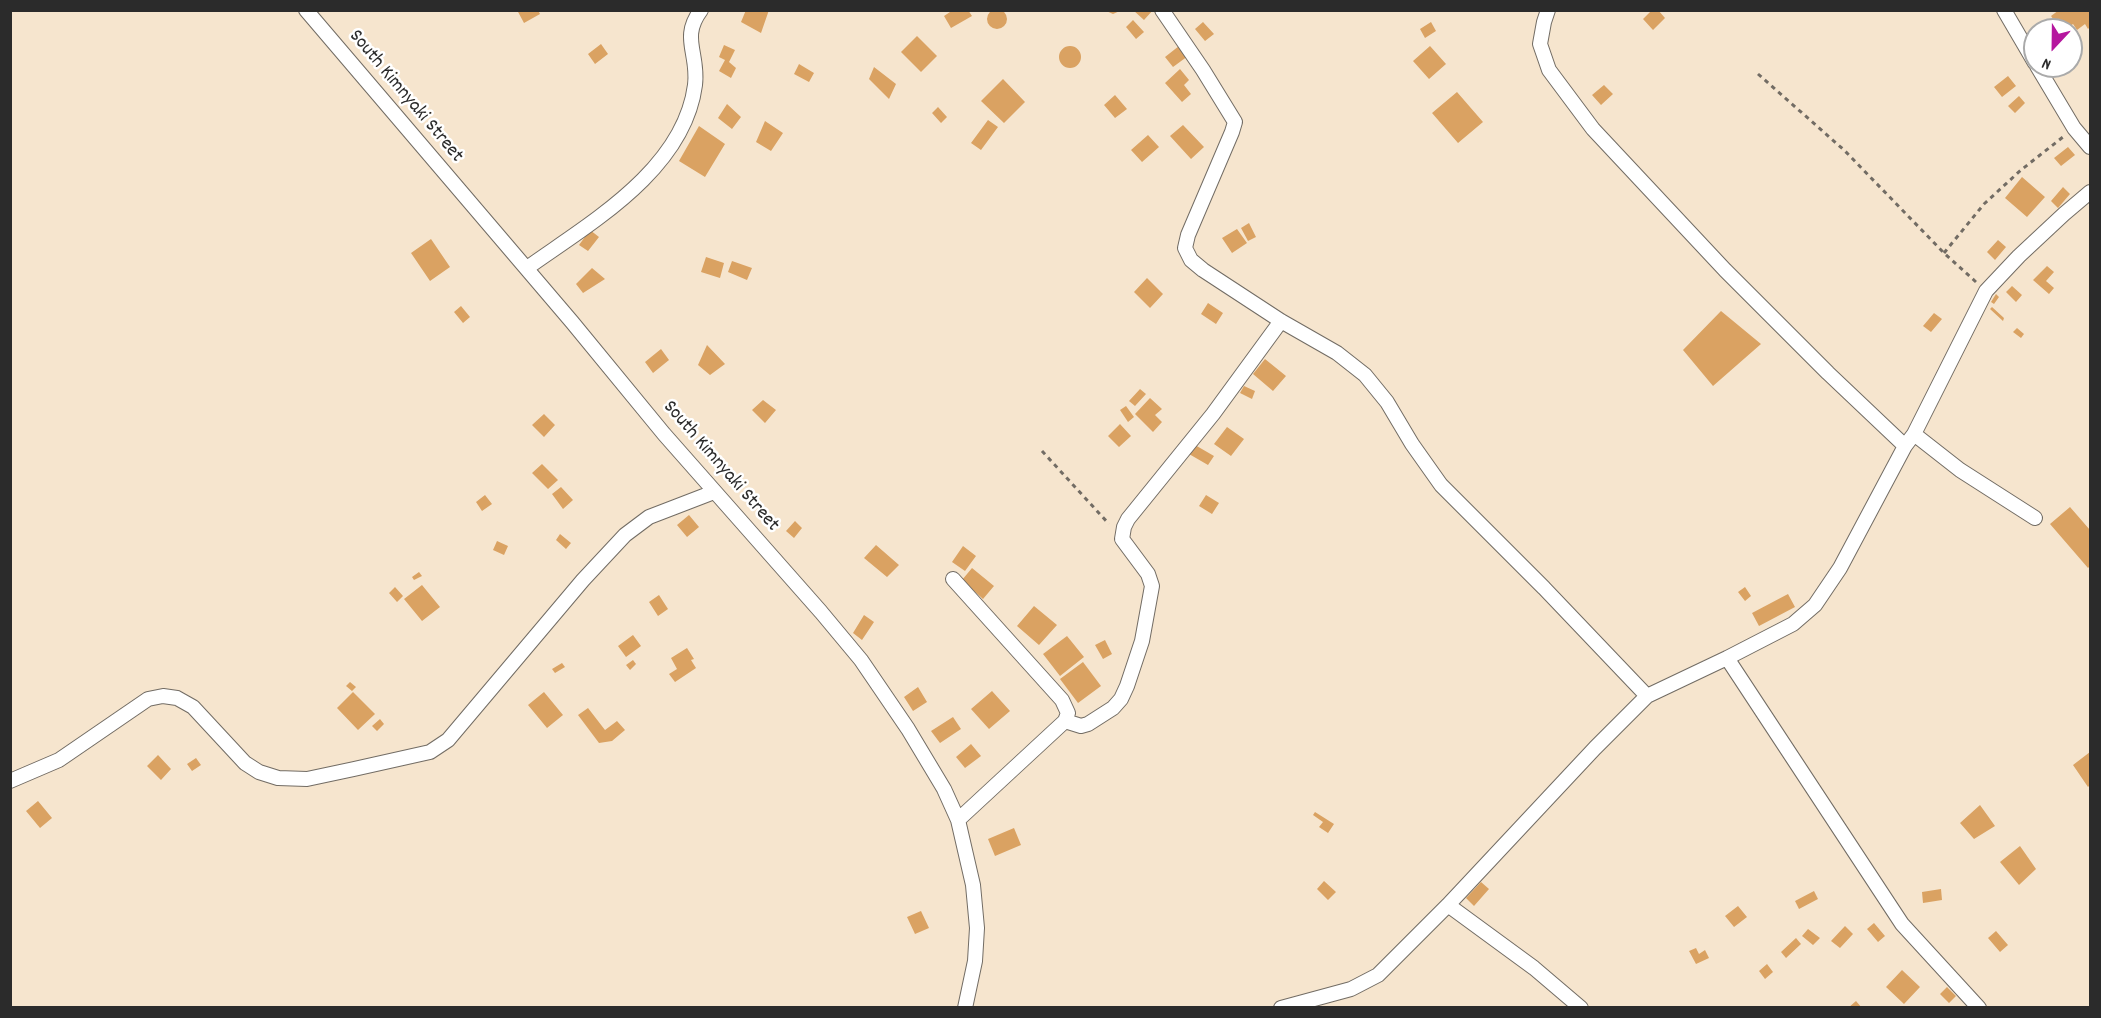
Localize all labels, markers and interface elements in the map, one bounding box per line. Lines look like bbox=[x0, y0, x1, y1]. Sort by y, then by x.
north arrow bbox=[2023, 18, 2083, 78]
street label: South Kimnyaki Street bbox=[343, 26, 467, 168]
text: N bbox=[2039, 51, 2055, 75]
street label: South Kimnyaki Street bbox=[657, 397, 783, 537]

